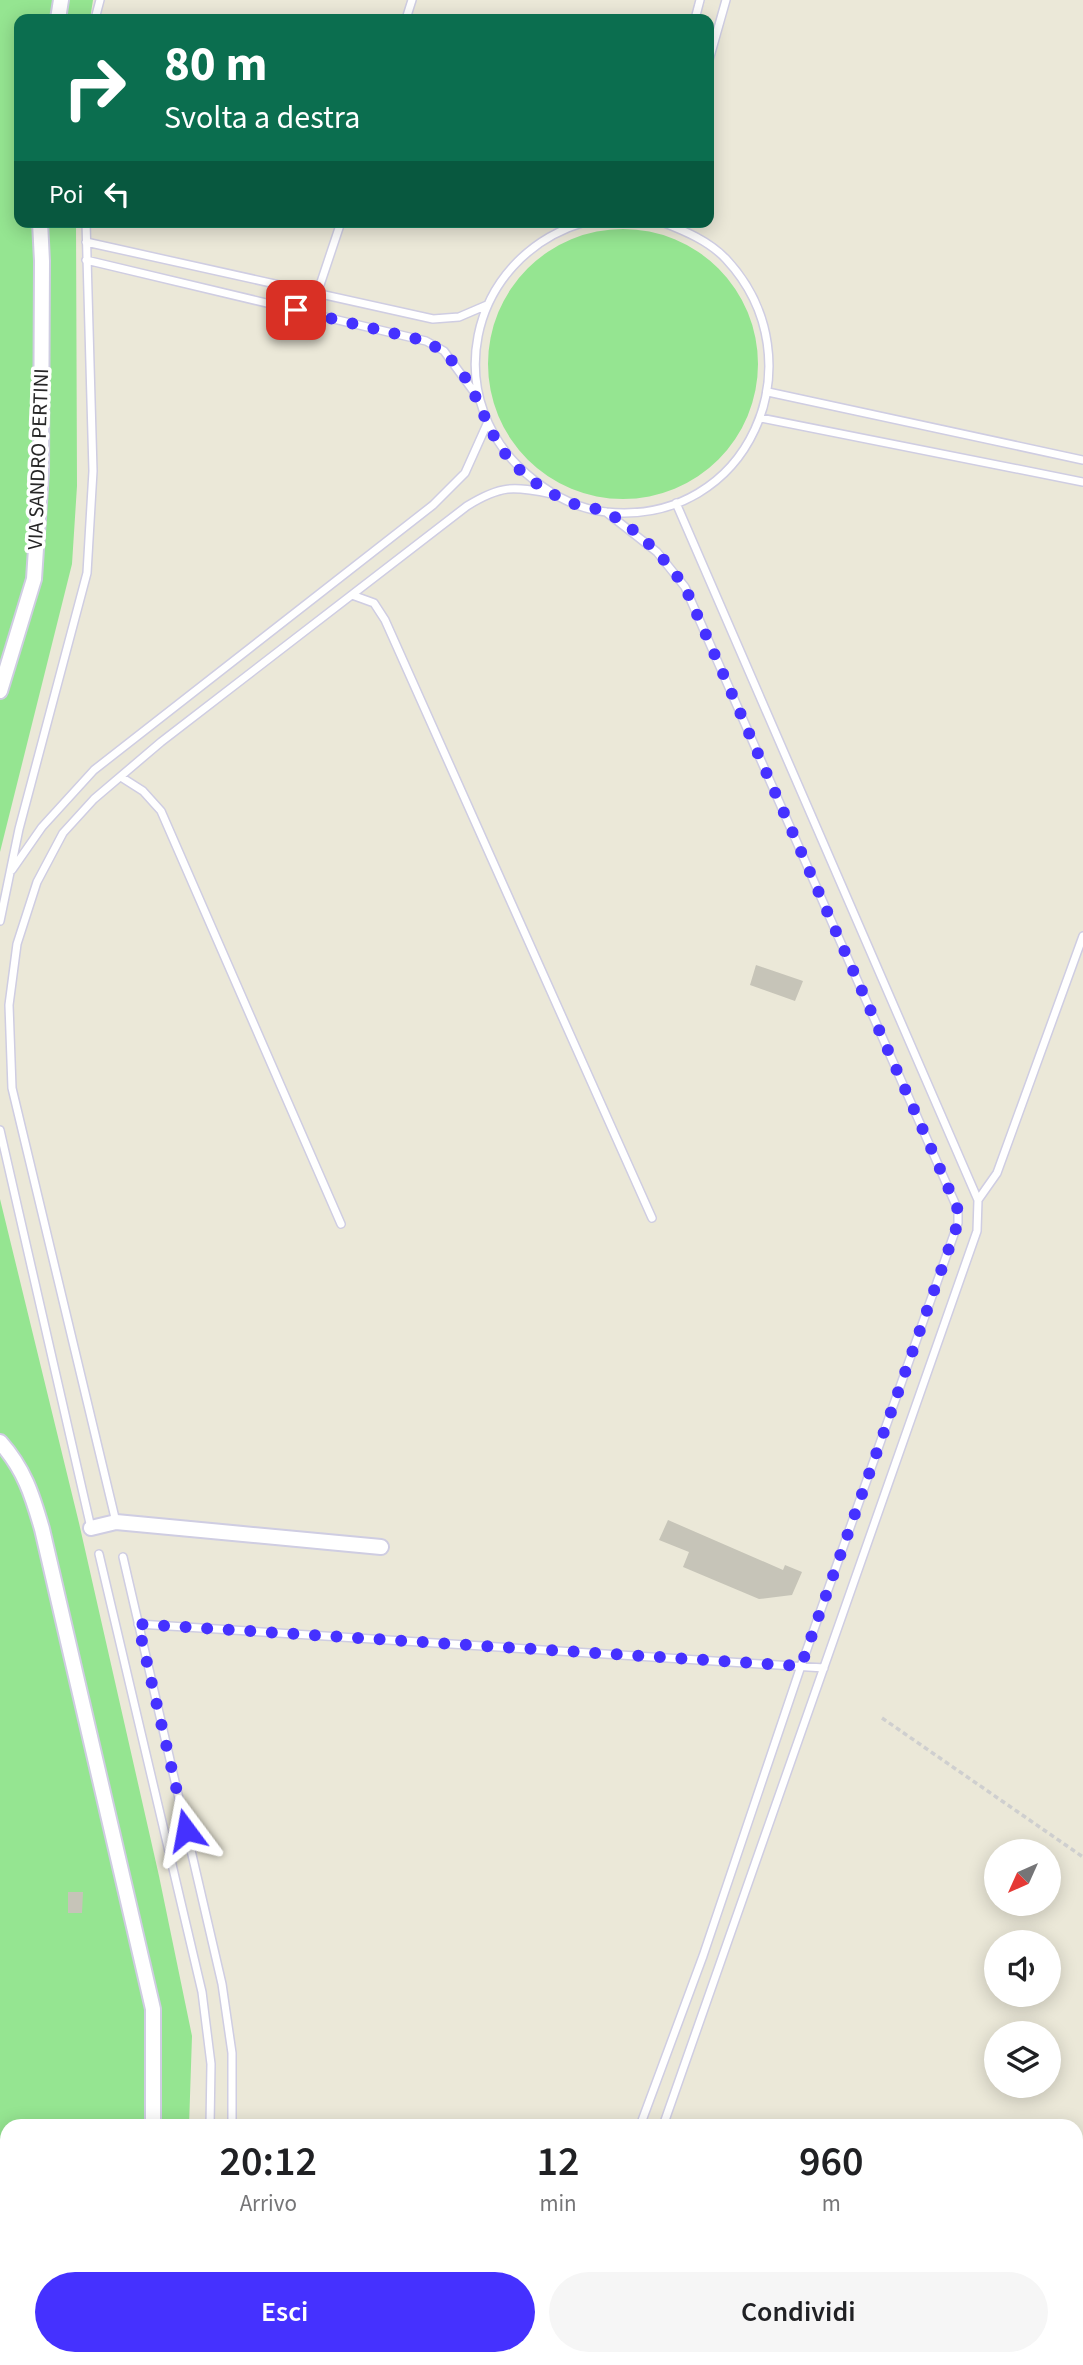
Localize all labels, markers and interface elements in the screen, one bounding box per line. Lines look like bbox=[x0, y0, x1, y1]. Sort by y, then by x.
text: 80 m bbox=[164, 30, 268, 100]
icon: right bbox=[49, 42, 140, 133]
text: Svolta a destra bbox=[164, 95, 360, 141]
icon: left bbox=[98, 175, 136, 213]
text: Poi bbox=[49, 176, 84, 213]
pin bbox=[266, 280, 326, 340]
icon: arrive bbox=[277, 291, 315, 329]
street label: VIA SANDRO PERTINI bbox=[20, 368, 56, 550]
position arrow bbox=[149, 1793, 223, 1867]
north arrow bbox=[984, 1839, 1060, 1916]
map controls bbox=[984, 1839, 1061, 2098]
button: sound bbox=[984, 1930, 1061, 2007]
button: layers bbox=[984, 2021, 1061, 2098]
text: 20:12 bbox=[219, 2132, 317, 2192]
text: 12 bbox=[536, 2132, 580, 2192]
text: 960 bbox=[799, 2132, 864, 2192]
text: Arrivo bbox=[240, 2187, 297, 2220]
text: min bbox=[539, 2187, 577, 2220]
text: m bbox=[822, 2187, 841, 2220]
button: Esci bbox=[35, 2272, 535, 2352]
button: Condividi bbox=[549, 2272, 1048, 2352]

